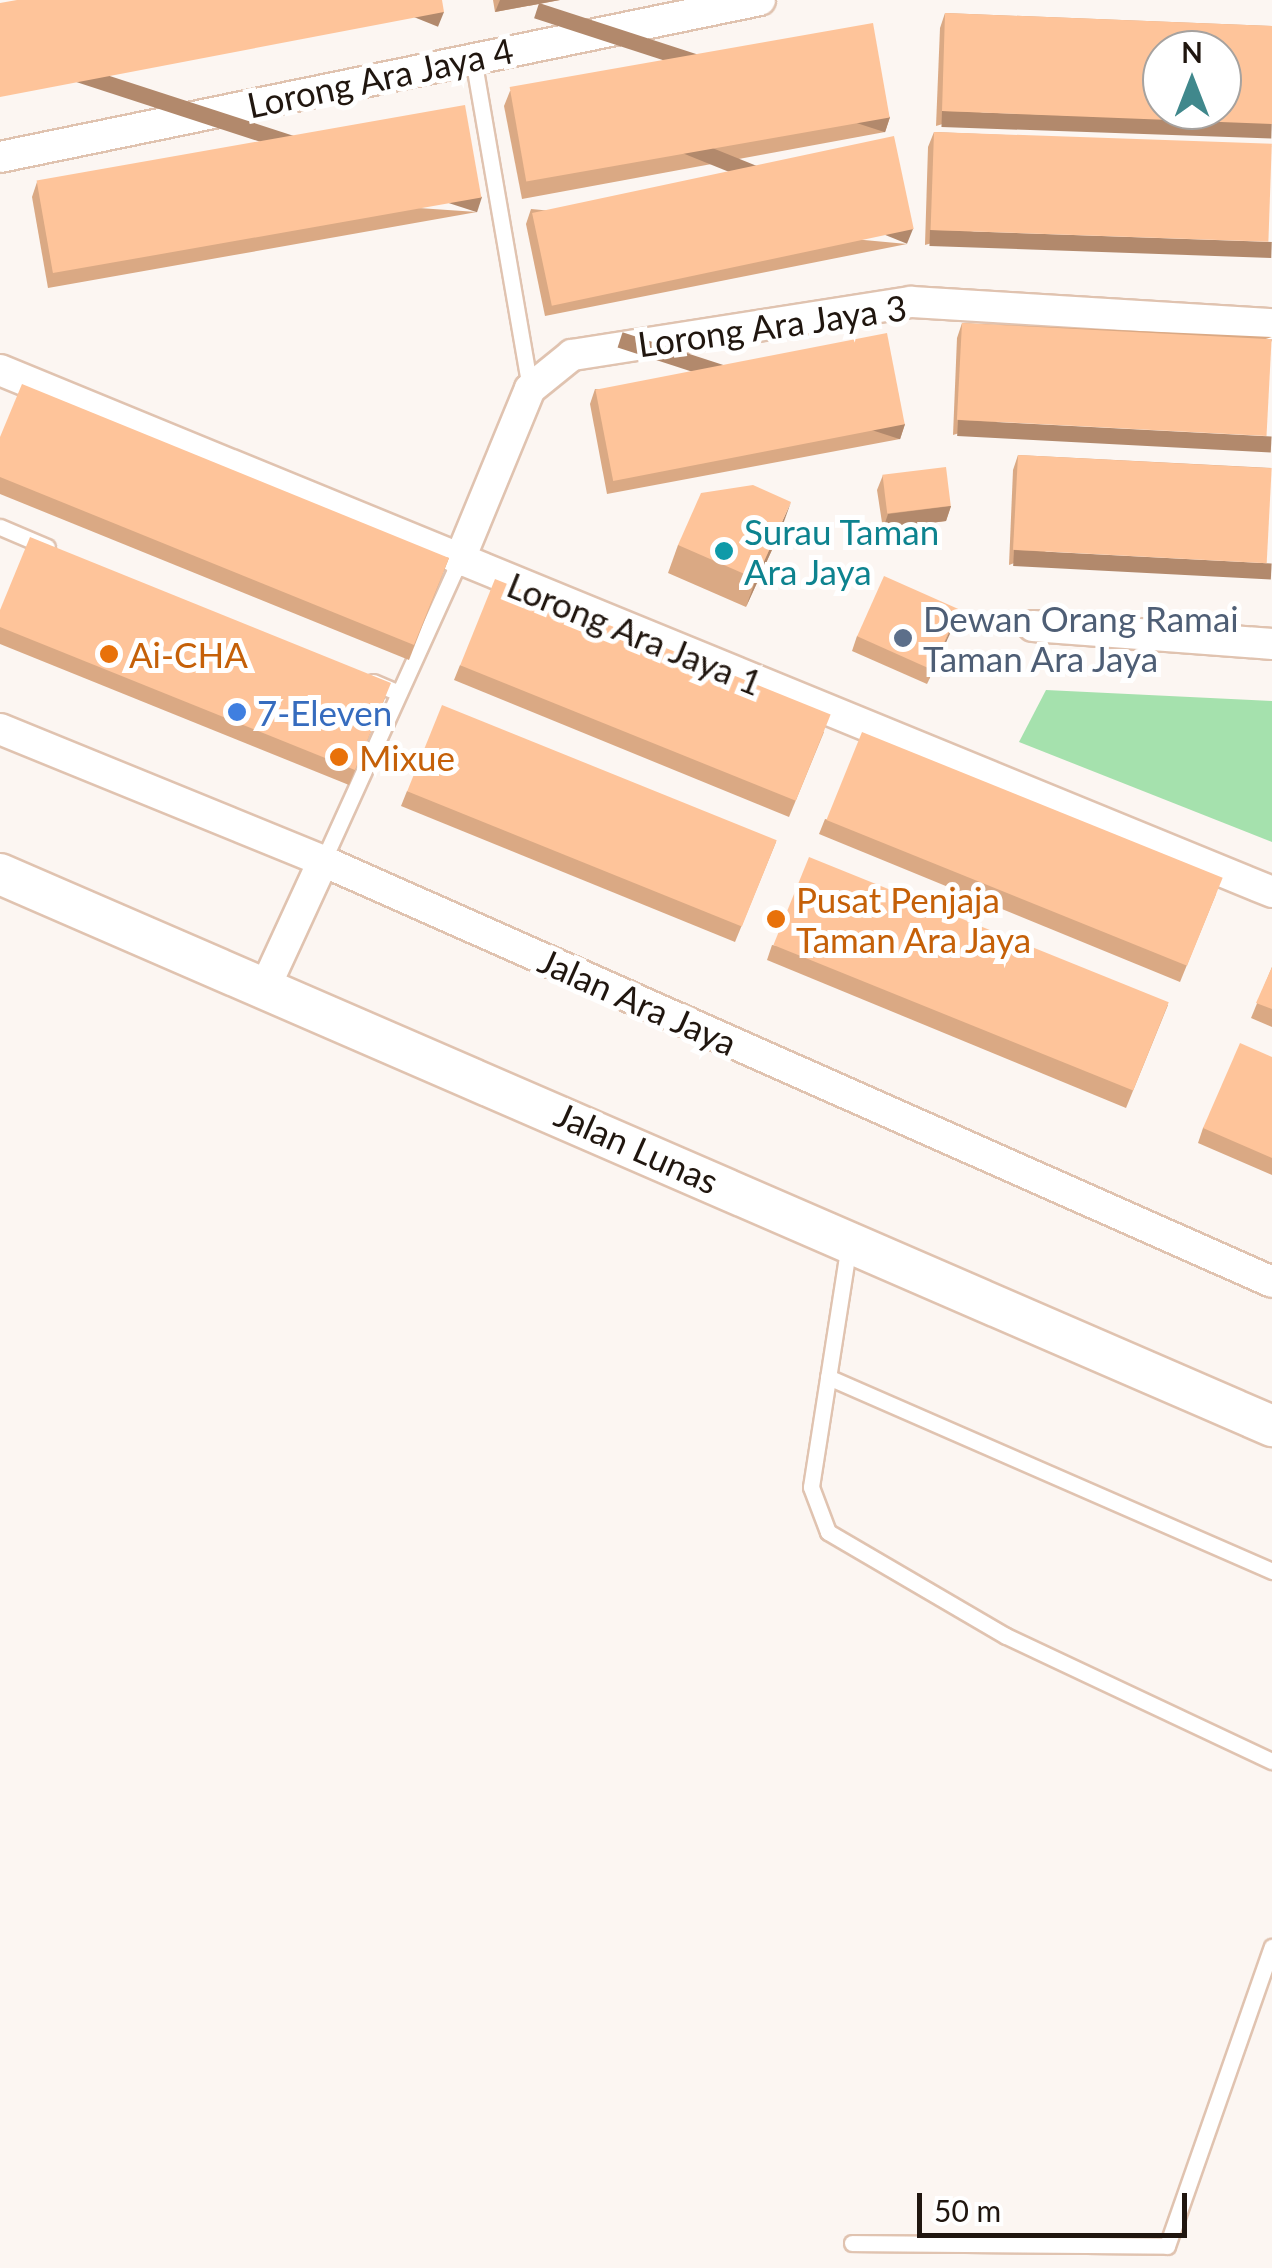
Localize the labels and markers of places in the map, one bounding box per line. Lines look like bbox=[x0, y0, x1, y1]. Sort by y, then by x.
place label: Surau Taman Ara Jaya bbox=[744, 510, 940, 592]
marker: Surau Taman Ara Jaya bbox=[713, 540, 735, 562]
place label: Dewan Orang Ramai Taman Ara Jaya bbox=[923, 597, 1239, 679]
marker: Dewan Orang Ramai Taman Ara Jaya bbox=[892, 627, 914, 649]
place label: Ai-CHA bbox=[129, 633, 248, 675]
marker: Ai-CHA bbox=[98, 643, 120, 665]
place label: 7-Eleven bbox=[257, 691, 392, 733]
marker: 7-Eleven bbox=[226, 701, 248, 723]
place label: Mixue bbox=[359, 736, 455, 778]
marker: Mixue bbox=[328, 746, 350, 768]
place label: Pusat Penjaja Taman Ara Jaya bbox=[796, 878, 1033, 960]
marker: Pusat Penjaja Taman Ara Jaya bbox=[765, 908, 787, 930]

